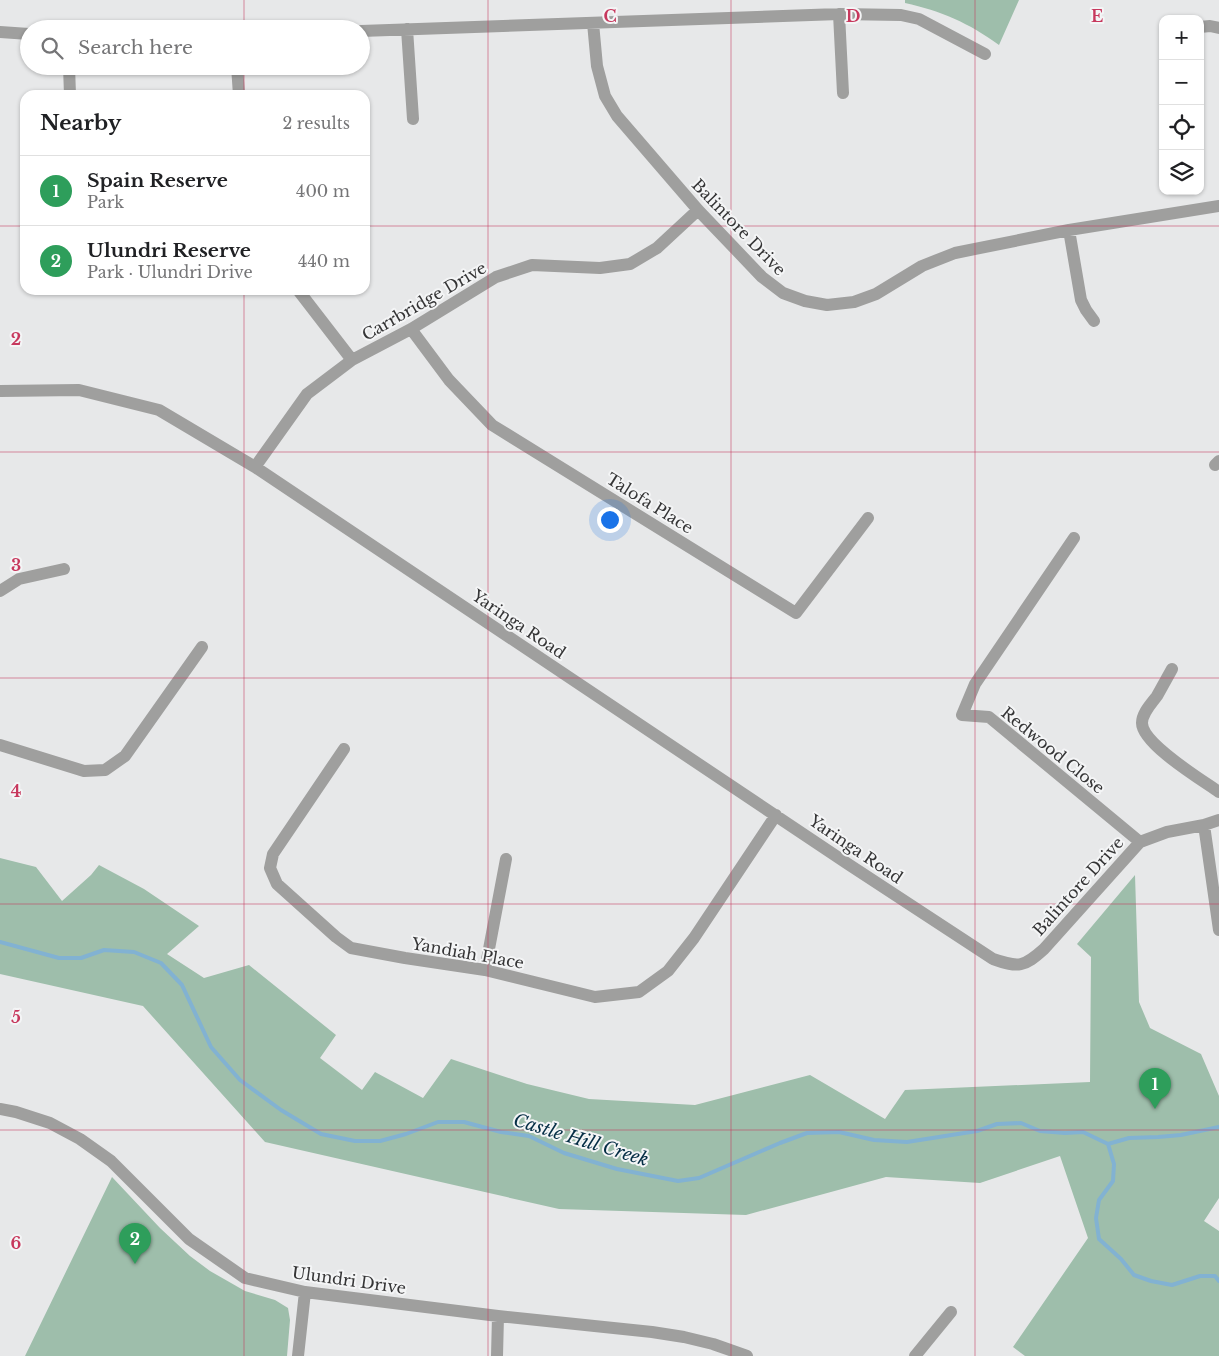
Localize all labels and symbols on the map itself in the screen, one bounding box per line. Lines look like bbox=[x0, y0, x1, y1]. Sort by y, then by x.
text: C bbox=[603, 6, 617, 26]
text: D bbox=[846, 6, 860, 26]
text: E bbox=[1091, 6, 1103, 26]
street label: Balintore Drive bbox=[688, 175, 790, 279]
street label: Carrbridge Drive bbox=[358, 257, 490, 345]
text: 2 bbox=[11, 329, 21, 349]
street label: Talofa Place bbox=[603, 468, 697, 538]
your location bbox=[597, 507, 623, 533]
text: 3 bbox=[11, 555, 21, 575]
street label: Yaringa Road bbox=[468, 585, 570, 663]
street label: Redwood Close bbox=[997, 702, 1109, 798]
text: 4 bbox=[11, 781, 21, 801]
street label: Yaringa Road bbox=[805, 810, 907, 888]
street label: Balintore Drive bbox=[1028, 832, 1128, 940]
street label: Yandiah Place bbox=[409, 933, 526, 973]
text: 5 bbox=[11, 1007, 21, 1027]
pin: 1 bbox=[1139, 1068, 1171, 1109]
water label: Castle Hill Creek bbox=[511, 1109, 651, 1171]
pin: 2 bbox=[119, 1223, 151, 1264]
text: 6 bbox=[11, 1233, 22, 1253]
street label: Ulundri Drive bbox=[291, 1262, 407, 1298]

